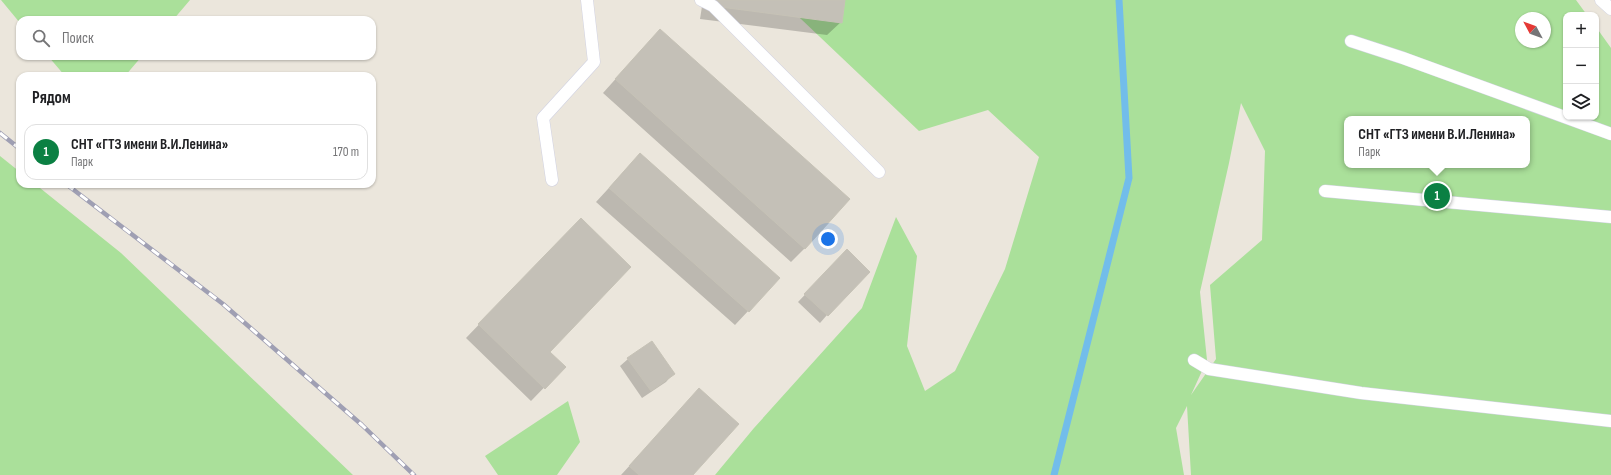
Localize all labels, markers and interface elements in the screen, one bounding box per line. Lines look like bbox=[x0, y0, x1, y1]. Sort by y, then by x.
north arrow bbox=[1515, 12, 1551, 48]
map controls bbox=[1563, 12, 1599, 120]
button: + bbox=[1563, 12, 1599, 48]
search box bbox=[16, 16, 376, 60]
icon: search bbox=[30, 27, 52, 49]
text: Поиск bbox=[62, 29, 94, 48]
button: − bbox=[1563, 48, 1599, 84]
button: layers bbox=[1563, 84, 1599, 120]
text: Рядом bbox=[32, 88, 71, 108]
popup bbox=[1344, 116, 1530, 168]
text: СНТ «ГТЗ имени В.И.Ленина» bbox=[1358, 125, 1516, 144]
text: СНТ «ГТЗ имени В.И.Ленина» bbox=[71, 135, 228, 154]
text: 1 bbox=[43, 144, 49, 160]
text: 170 m bbox=[333, 144, 359, 160]
text: Парк bbox=[1358, 144, 1380, 160]
text: Парк bbox=[71, 154, 93, 170]
pin: 1 bbox=[1424, 181, 1450, 211]
your location bbox=[818, 229, 838, 249]

